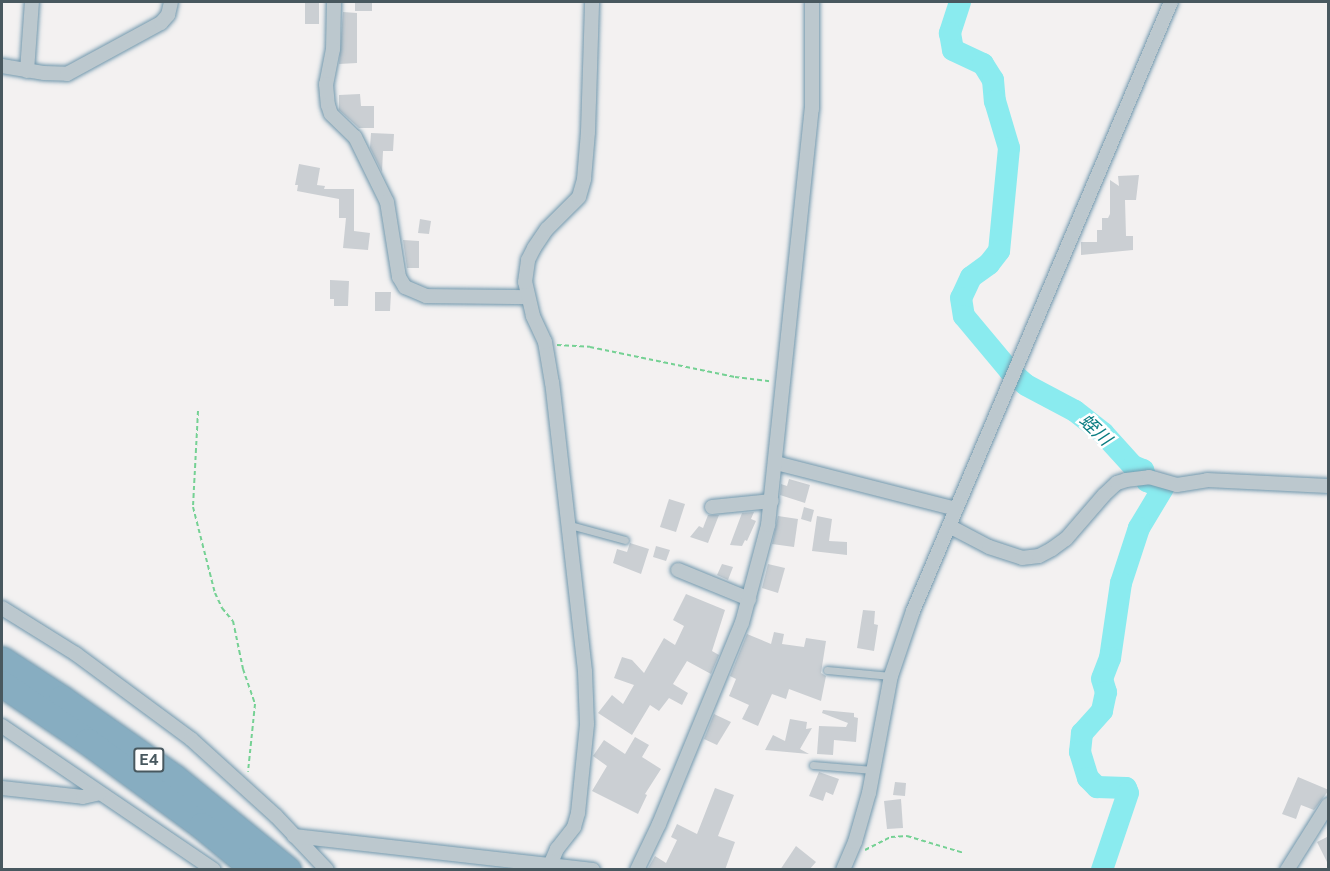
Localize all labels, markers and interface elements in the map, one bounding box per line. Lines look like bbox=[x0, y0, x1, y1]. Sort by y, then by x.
water label: 蛭川 bbox=[1074, 410, 1116, 450]
road number: E4 bbox=[132, 748, 166, 772]

